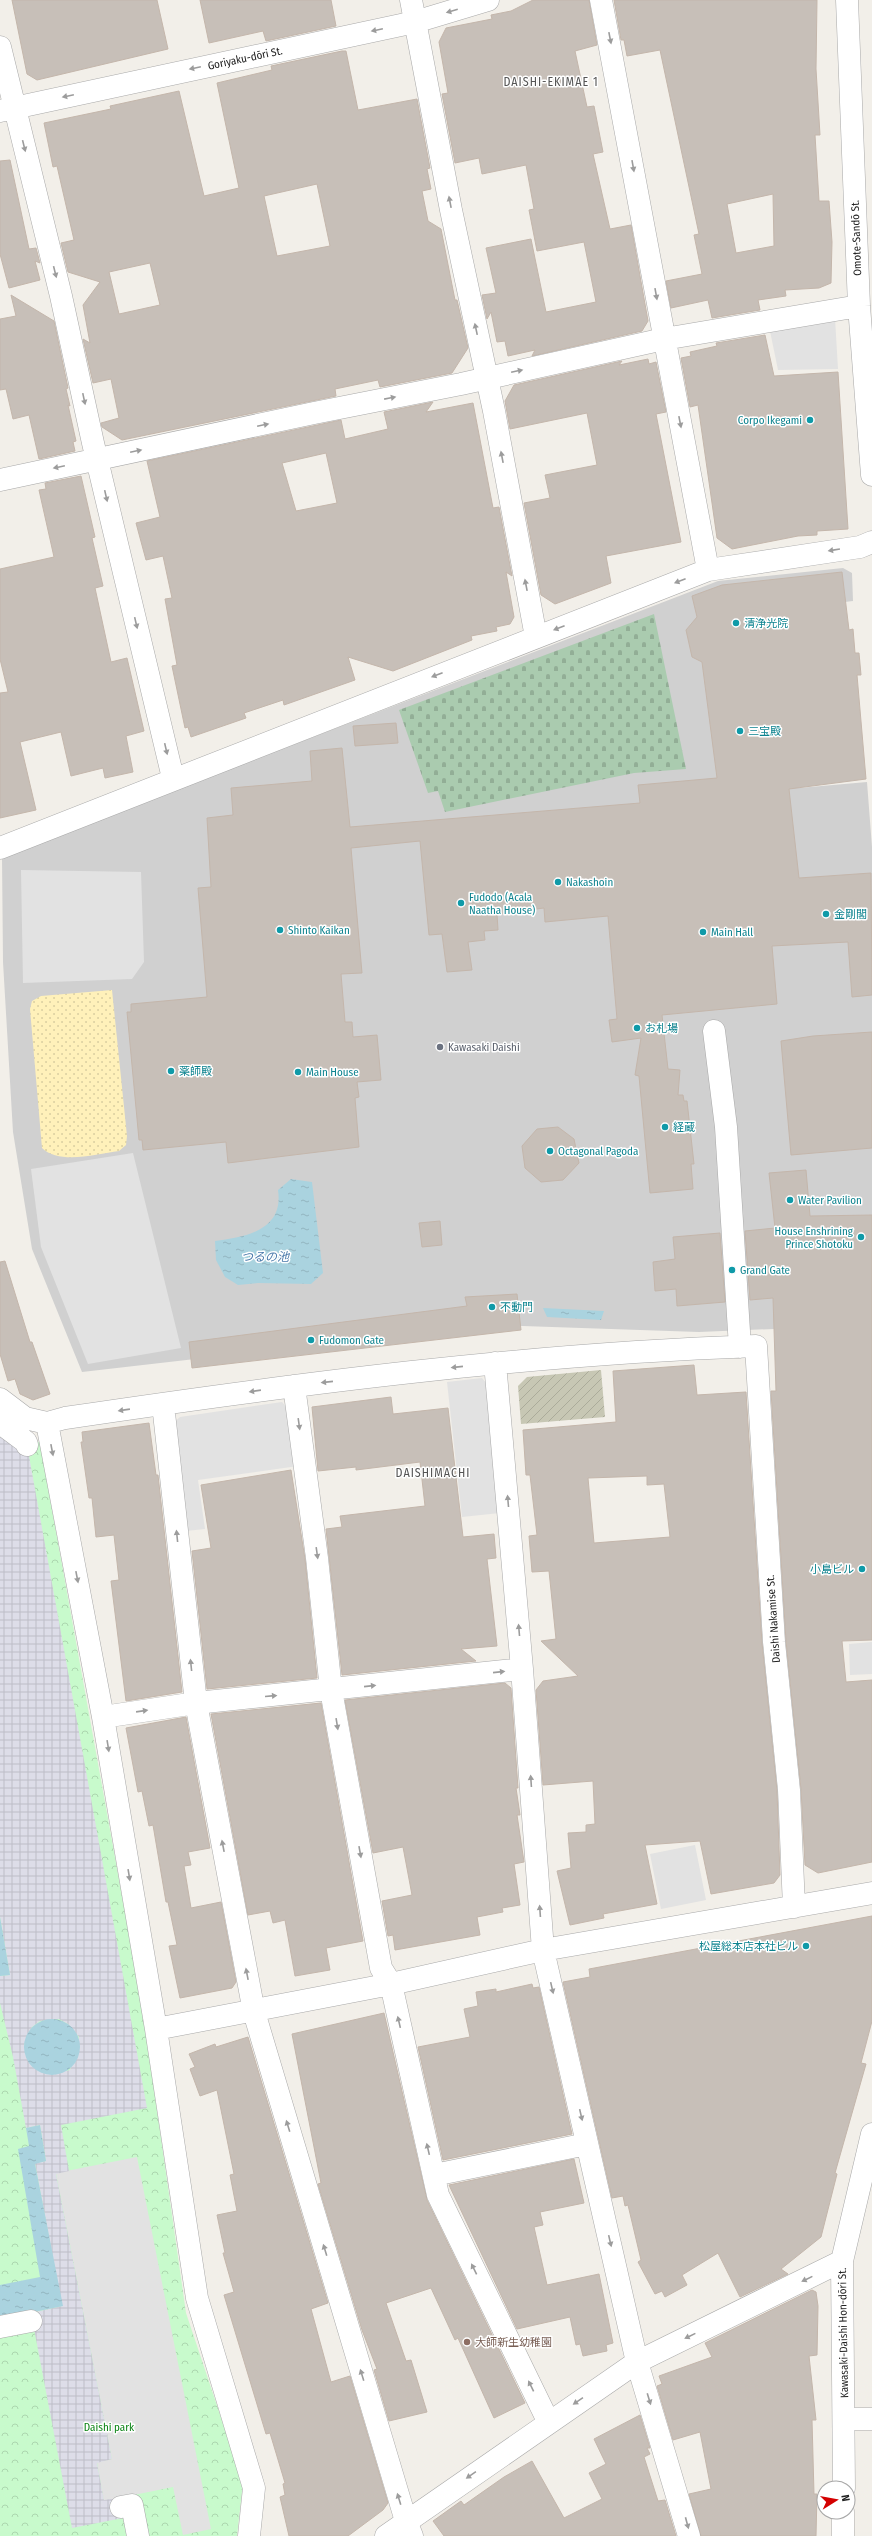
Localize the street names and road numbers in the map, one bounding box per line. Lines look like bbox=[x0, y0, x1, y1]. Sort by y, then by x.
street label: Goriyaku-dōri St. bbox=[207, 44, 284, 73]
street label: Omote-Sandō St. bbox=[849, 200, 864, 276]
street label: Daishi Nakamise St. bbox=[764, 1575, 783, 1663]
street label: Kawasaki-Daishi Hon-dōri St. bbox=[836, 2268, 851, 2398]

